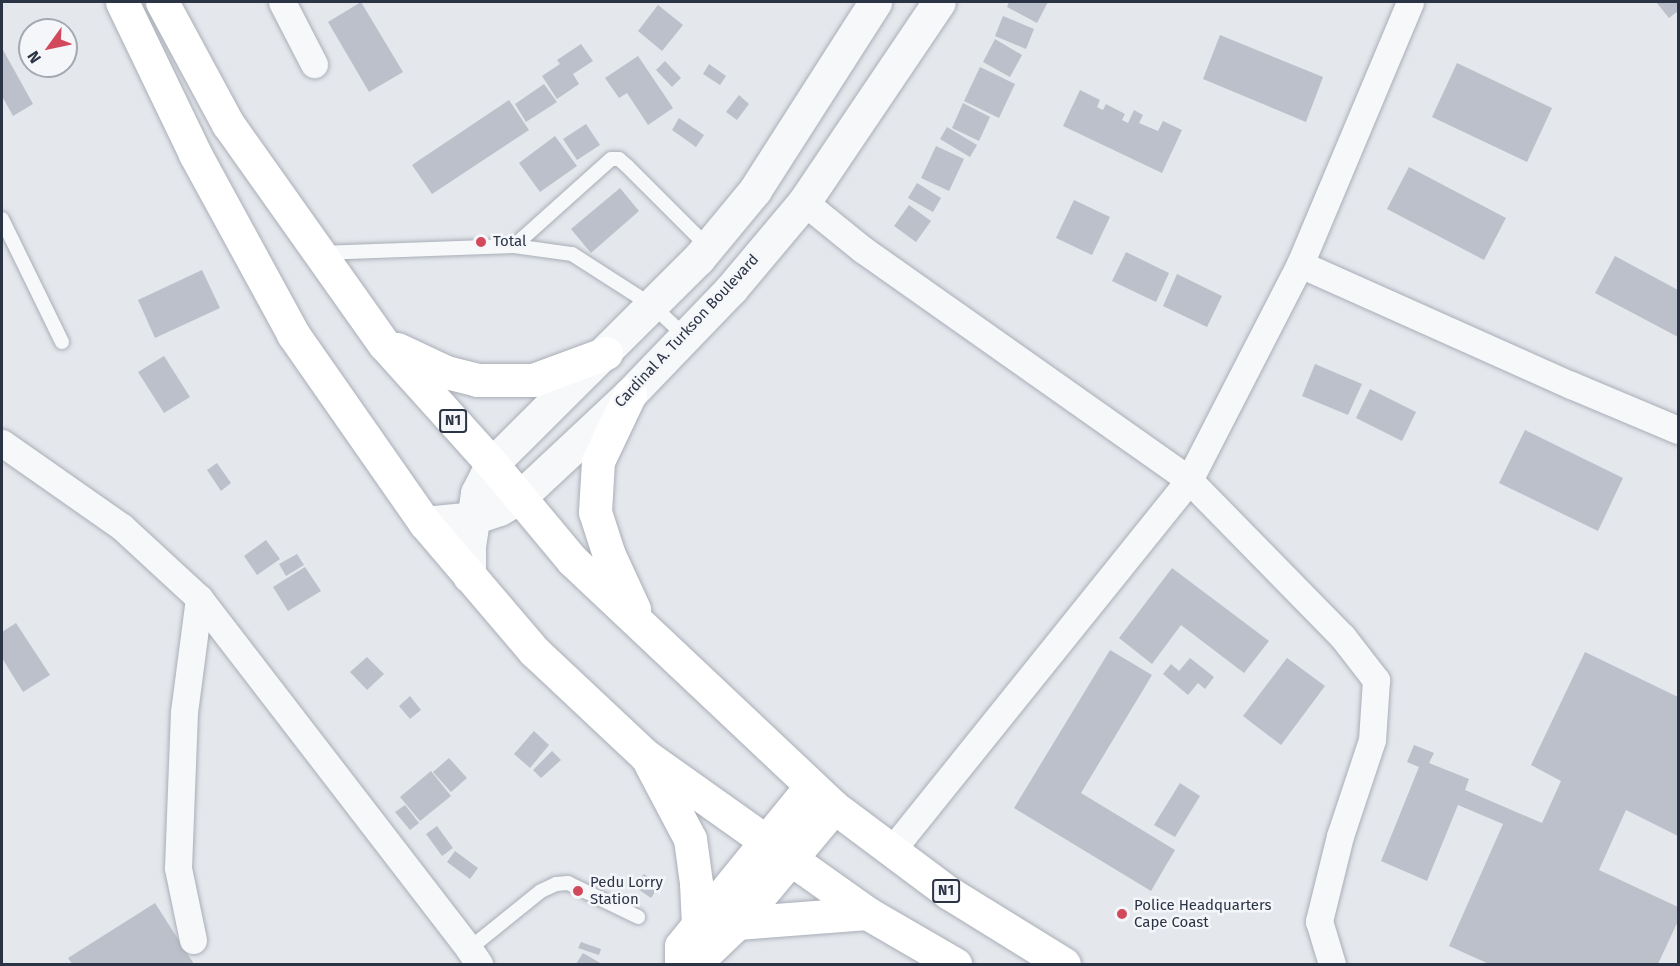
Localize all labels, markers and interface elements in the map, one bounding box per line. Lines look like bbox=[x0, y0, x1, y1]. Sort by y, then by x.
north arrow bbox=[18, 18, 78, 78]
text: N bbox=[23, 47, 45, 67]
place label: Total bbox=[493, 233, 526, 251]
marker: Total bbox=[474, 235, 488, 249]
street label: Cardinal A. Turkson Boulevard bbox=[611, 251, 763, 411]
road number: N1 bbox=[438, 410, 468, 432]
place label: Pedu Lorry Station bbox=[590, 873, 663, 908]
road number: N1 bbox=[931, 880, 961, 902]
marker: Pedu Lorry Station bbox=[571, 884, 585, 898]
place label: Police Headquarters Cape Coast bbox=[1134, 896, 1272, 931]
marker: Police Headquarters Cape Coast bbox=[1115, 907, 1129, 921]

